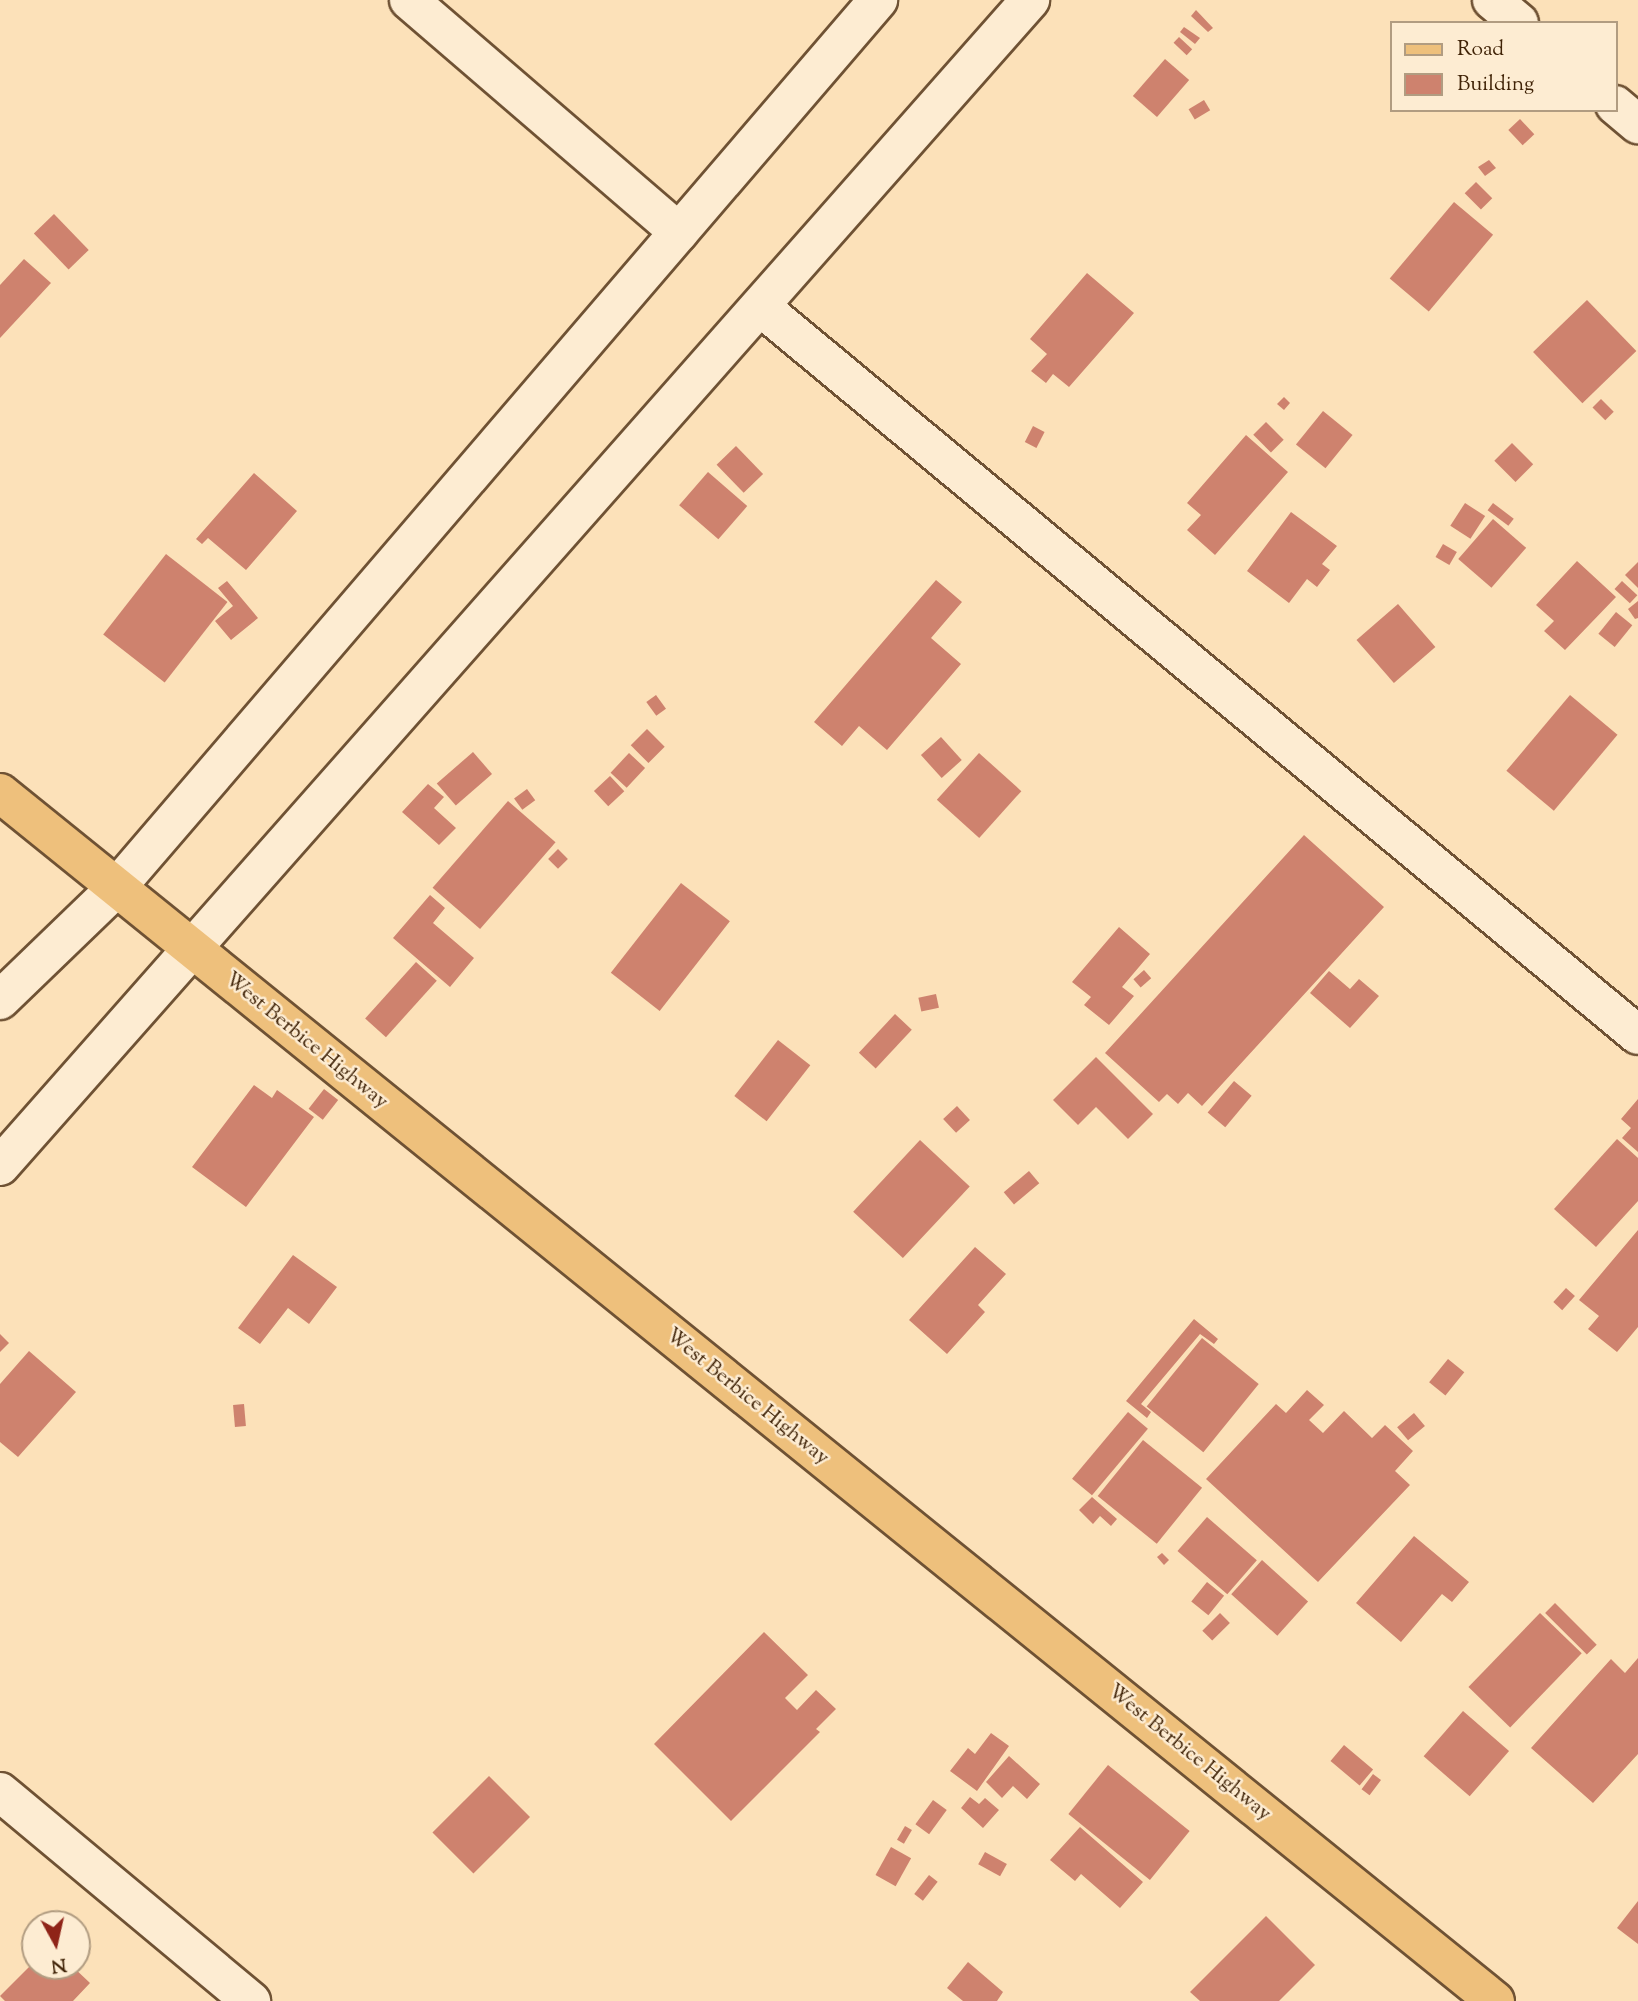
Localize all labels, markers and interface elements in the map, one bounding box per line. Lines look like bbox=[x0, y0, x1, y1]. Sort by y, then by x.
legend bbox=[1390, 21, 1617, 112]
text: Road bbox=[1457, 35, 1504, 65]
text: Building bbox=[1457, 70, 1534, 100]
street label: West Berbice Highway bbox=[219, 967, 393, 1115]
street label: West Berbice Highway bbox=[660, 1323, 834, 1471]
street label: West Berbice Highway bbox=[1102, 1679, 1276, 1827]
north arrow bbox=[21, 1910, 91, 1980]
text: N bbox=[49, 1950, 68, 1979]

